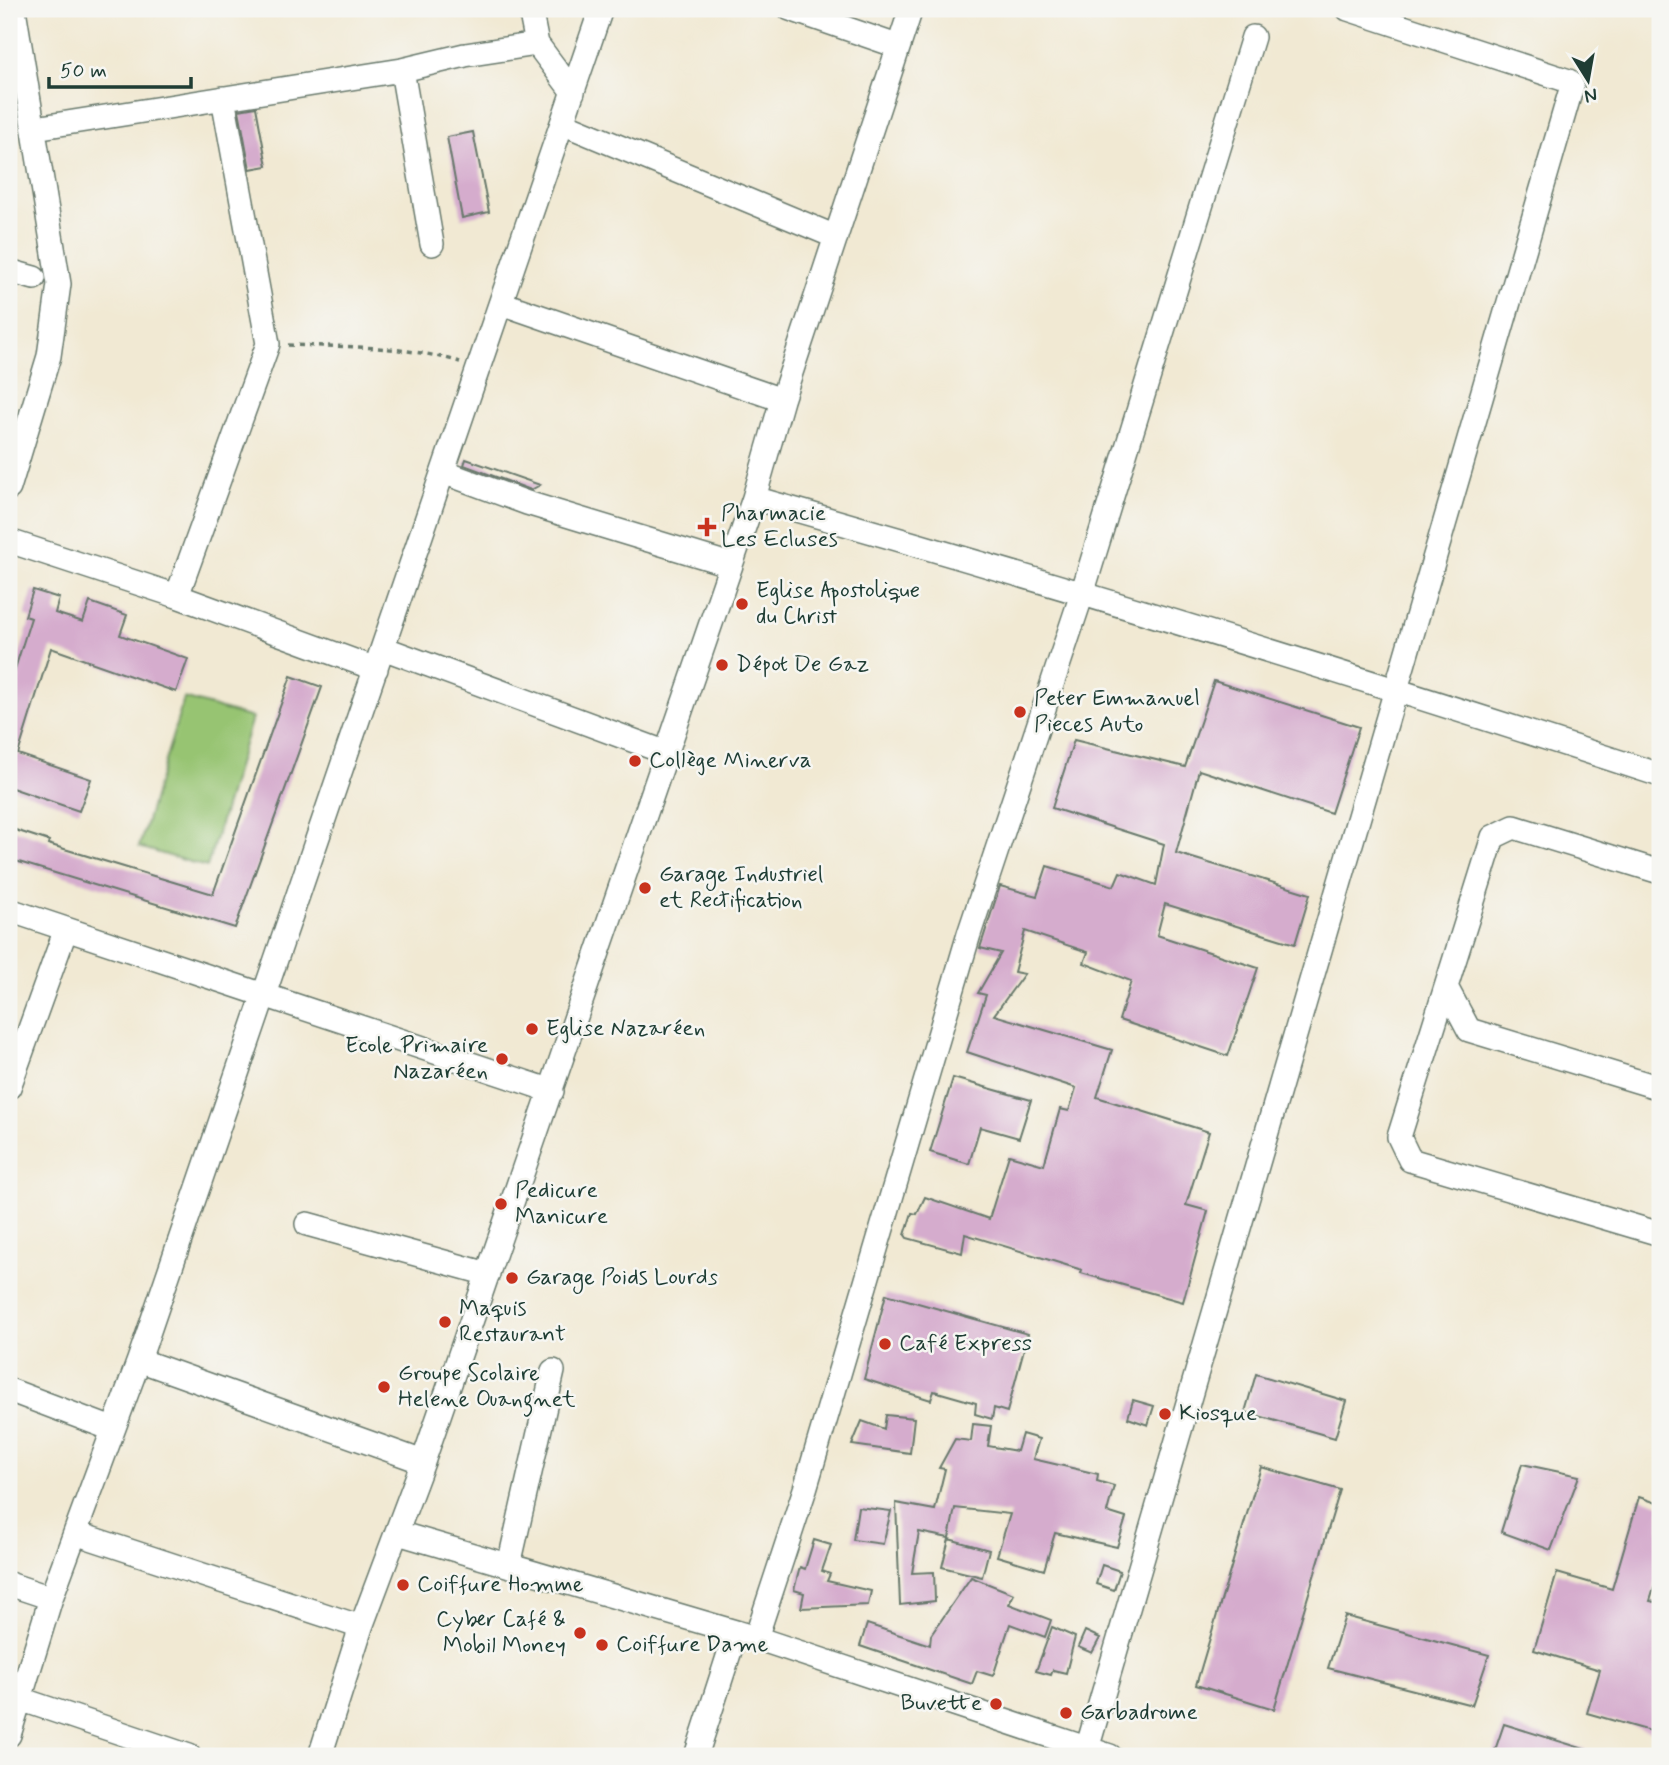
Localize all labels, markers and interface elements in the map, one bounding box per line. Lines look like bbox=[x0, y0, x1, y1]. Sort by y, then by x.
scale bar bbox=[49, 46, 191, 90]
north arrow bbox=[1554, 46, 1624, 116]
text: 50 m bbox=[60, 57, 107, 85]
text: N bbox=[1582, 82, 1600, 109]
place label: Pharmacie Les Ecluses bbox=[721, 499, 838, 555]
marker: Pharmacie Les Ecluses bbox=[699, 519, 715, 535]
place label: Eglise Apostolique du Christ bbox=[756, 576, 920, 632]
marker: Eglise Apostolique du Christ bbox=[734, 596, 750, 612]
place label: Dépot De Gaz bbox=[736, 650, 869, 680]
marker: Dépot De Gaz bbox=[714, 657, 730, 673]
place label: Peter Emmanuel Pieces Auto bbox=[1034, 684, 1200, 740]
marker: Peter Emmanuel Pieces Auto bbox=[1012, 704, 1028, 720]
place label: Collège Minerva bbox=[649, 746, 812, 776]
marker: Collège Minerva bbox=[627, 753, 643, 769]
place label: Garage Industriel et Rectification bbox=[659, 860, 823, 916]
marker: Garage Industriel et Rectification bbox=[637, 880, 653, 896]
place label: Eglise Nazaréen bbox=[546, 1014, 705, 1044]
marker: Eglise Nazaréen bbox=[524, 1021, 540, 1037]
place label: Ecole Primaire Nazaréen bbox=[345, 1031, 488, 1087]
marker: Ecole Primaire Nazaréen bbox=[494, 1051, 510, 1067]
place label: Pedicure Manicure bbox=[515, 1176, 608, 1232]
marker: Pedicure Manicure bbox=[493, 1196, 509, 1212]
place label: Garage Poids Lourds bbox=[526, 1263, 718, 1295]
marker: Garage Poids Lourds bbox=[504, 1270, 520, 1286]
place label: Maquis Restaurant bbox=[459, 1294, 566, 1350]
marker: Maquis Restaurant bbox=[437, 1314, 453, 1330]
place label: Café Express bbox=[899, 1329, 1032, 1359]
marker: Café Express bbox=[877, 1336, 893, 1352]
place label: Groupe Scolaire Helene Ouangnet bbox=[398, 1359, 576, 1417]
marker: Groupe Scolaire Helene Ouangnet bbox=[376, 1379, 392, 1395]
place label: Kiosque bbox=[1179, 1399, 1257, 1429]
marker: Kiosque bbox=[1157, 1406, 1173, 1422]
place label: Coiffure Homme bbox=[417, 1570, 584, 1600]
marker: Coiffure Homme bbox=[395, 1577, 411, 1593]
place label: Cyber Café & Mobil Money bbox=[436, 1605, 566, 1661]
marker: Cyber Café & Mobil Money bbox=[572, 1625, 588, 1641]
place label: Coiffure Dame bbox=[616, 1630, 769, 1660]
marker: Coiffure Dame bbox=[594, 1637, 610, 1653]
place label: Buvette bbox=[901, 1689, 982, 1719]
marker: Buvette bbox=[988, 1696, 1004, 1712]
place label: Garbadrome bbox=[1080, 1698, 1198, 1728]
marker: Garbadrome bbox=[1058, 1705, 1074, 1721]

